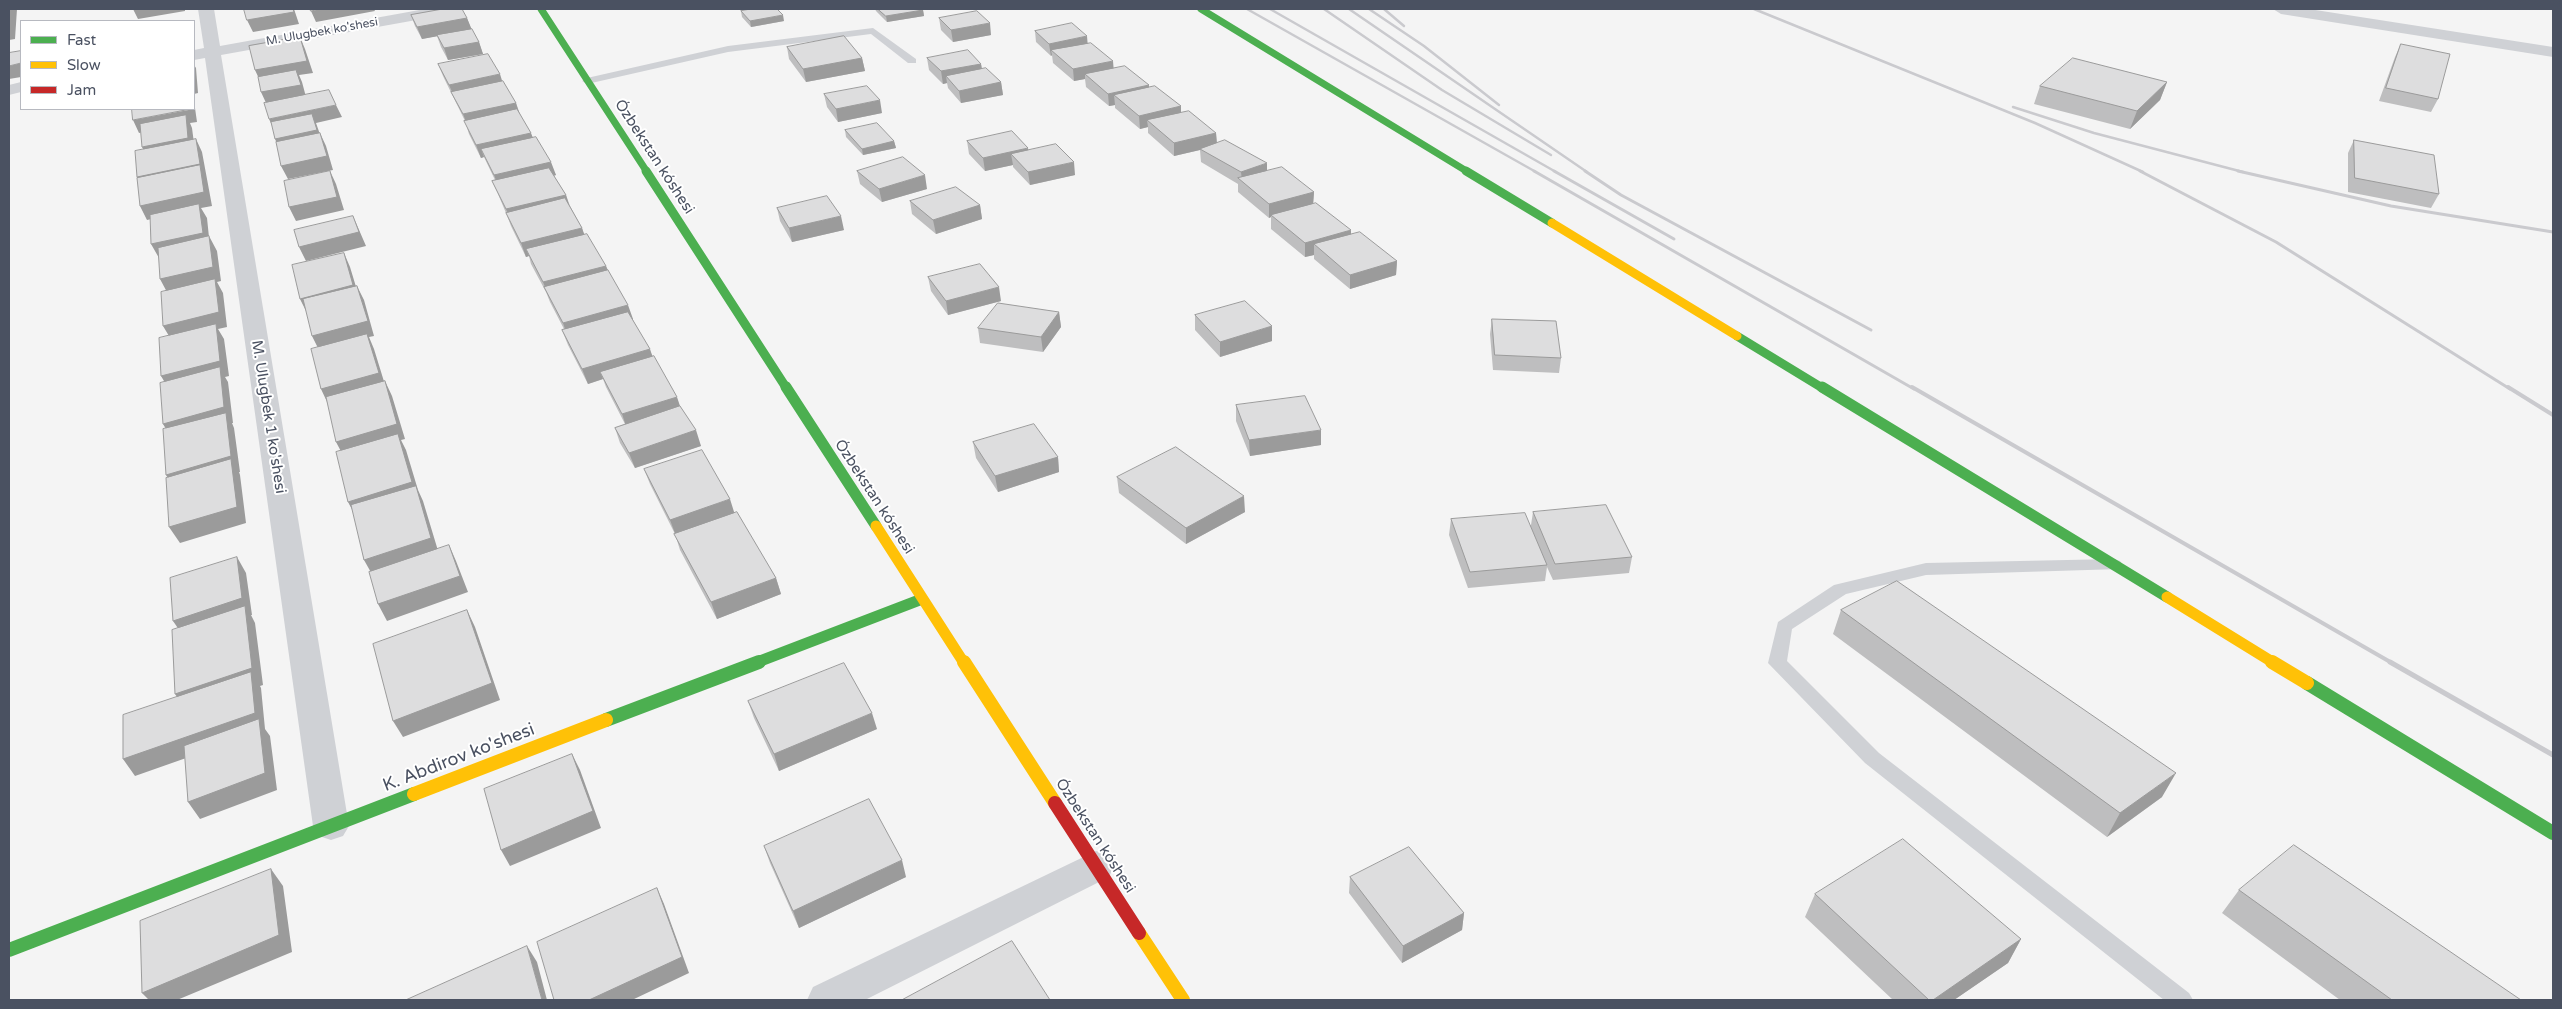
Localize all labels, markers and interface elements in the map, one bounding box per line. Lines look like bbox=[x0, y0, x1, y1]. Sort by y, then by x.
street label: M. Ulugbek ko'shesi bbox=[265, 15, 379, 49]
legend bbox=[20, 20, 195, 110]
text: Fast bbox=[67, 31, 96, 49]
text: Slow bbox=[67, 56, 101, 74]
text: Jam bbox=[67, 81, 96, 99]
street label: Ózbekstan kóshesi bbox=[610, 96, 698, 218]
street label: M. Ulugbek 1 ko'shesi bbox=[247, 339, 289, 495]
street label: Ózbekstan kóshesi bbox=[830, 436, 918, 558]
street label: K. Abdirov ko'shesi bbox=[380, 719, 538, 797]
street label: Ózbekstan kóshesi bbox=[1051, 775, 1139, 897]

